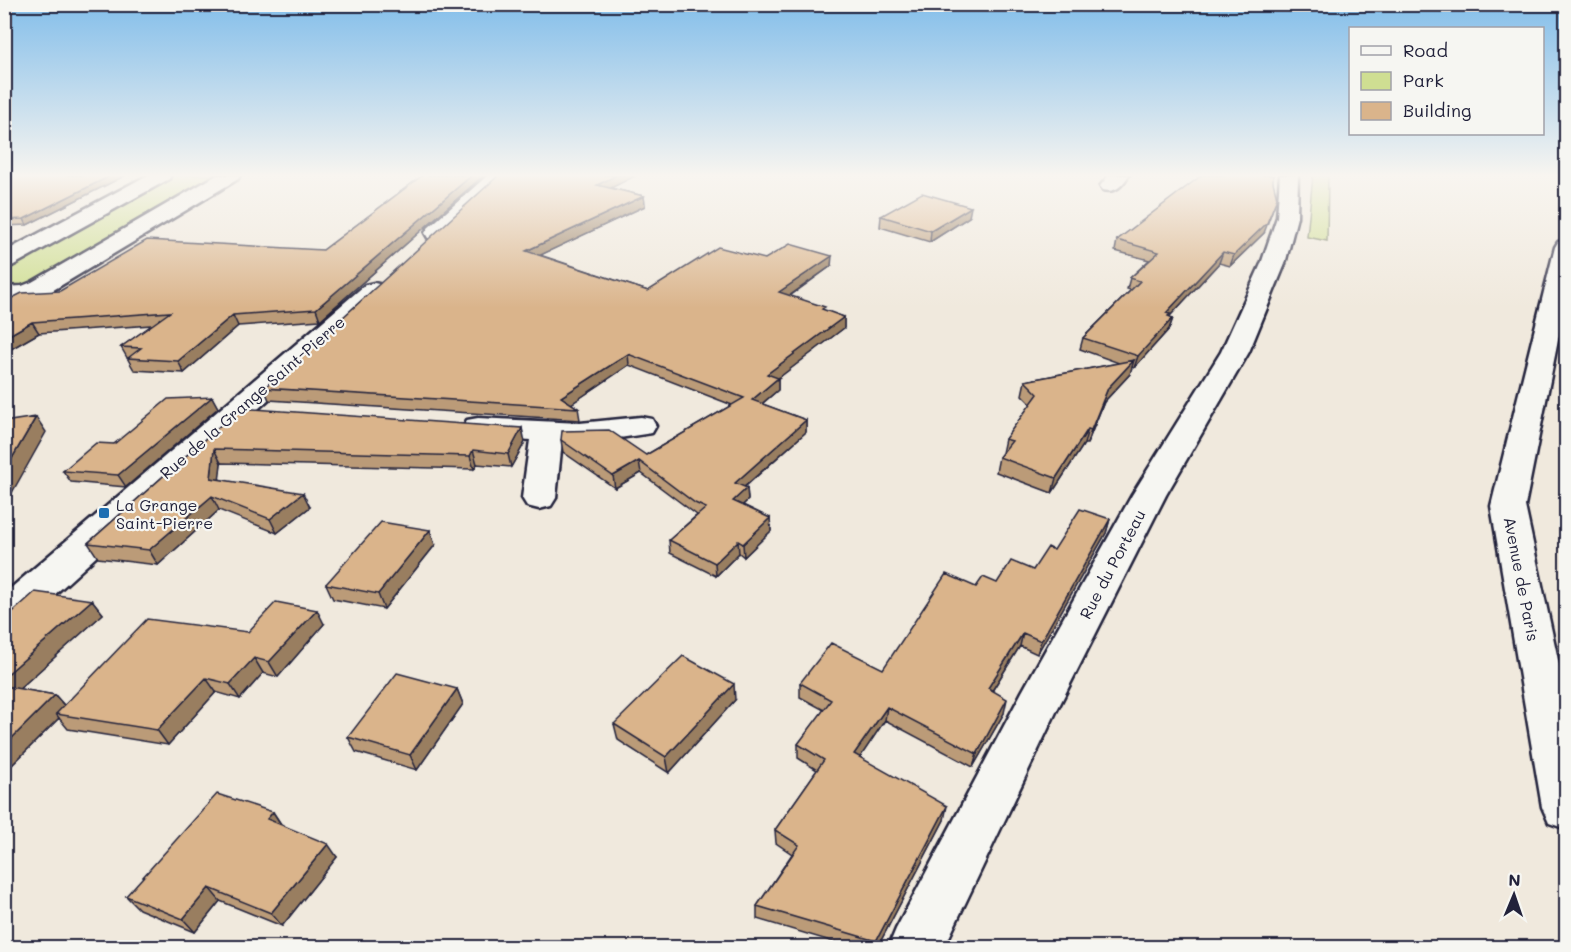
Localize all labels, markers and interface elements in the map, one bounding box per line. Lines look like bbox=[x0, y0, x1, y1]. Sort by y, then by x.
legend bbox=[1349, 27, 1544, 135]
text: Road bbox=[1403, 38, 1448, 62]
text: Park bbox=[1403, 68, 1444, 92]
text: Building bbox=[1403, 98, 1471, 122]
street label: Rue de la Grange Saint-Pierre bbox=[155, 311, 349, 483]
place label: La Grange Saint-Pierre bbox=[116, 494, 213, 533]
marker: La Grange Saint-Pierre bbox=[97, 506, 111, 520]
street label: Rue du Porteau bbox=[1074, 506, 1150, 622]
street label: Avenue de Paris bbox=[1500, 515, 1544, 643]
north arrow bbox=[1484, 865, 1544, 925]
text: N bbox=[1508, 869, 1521, 890]

